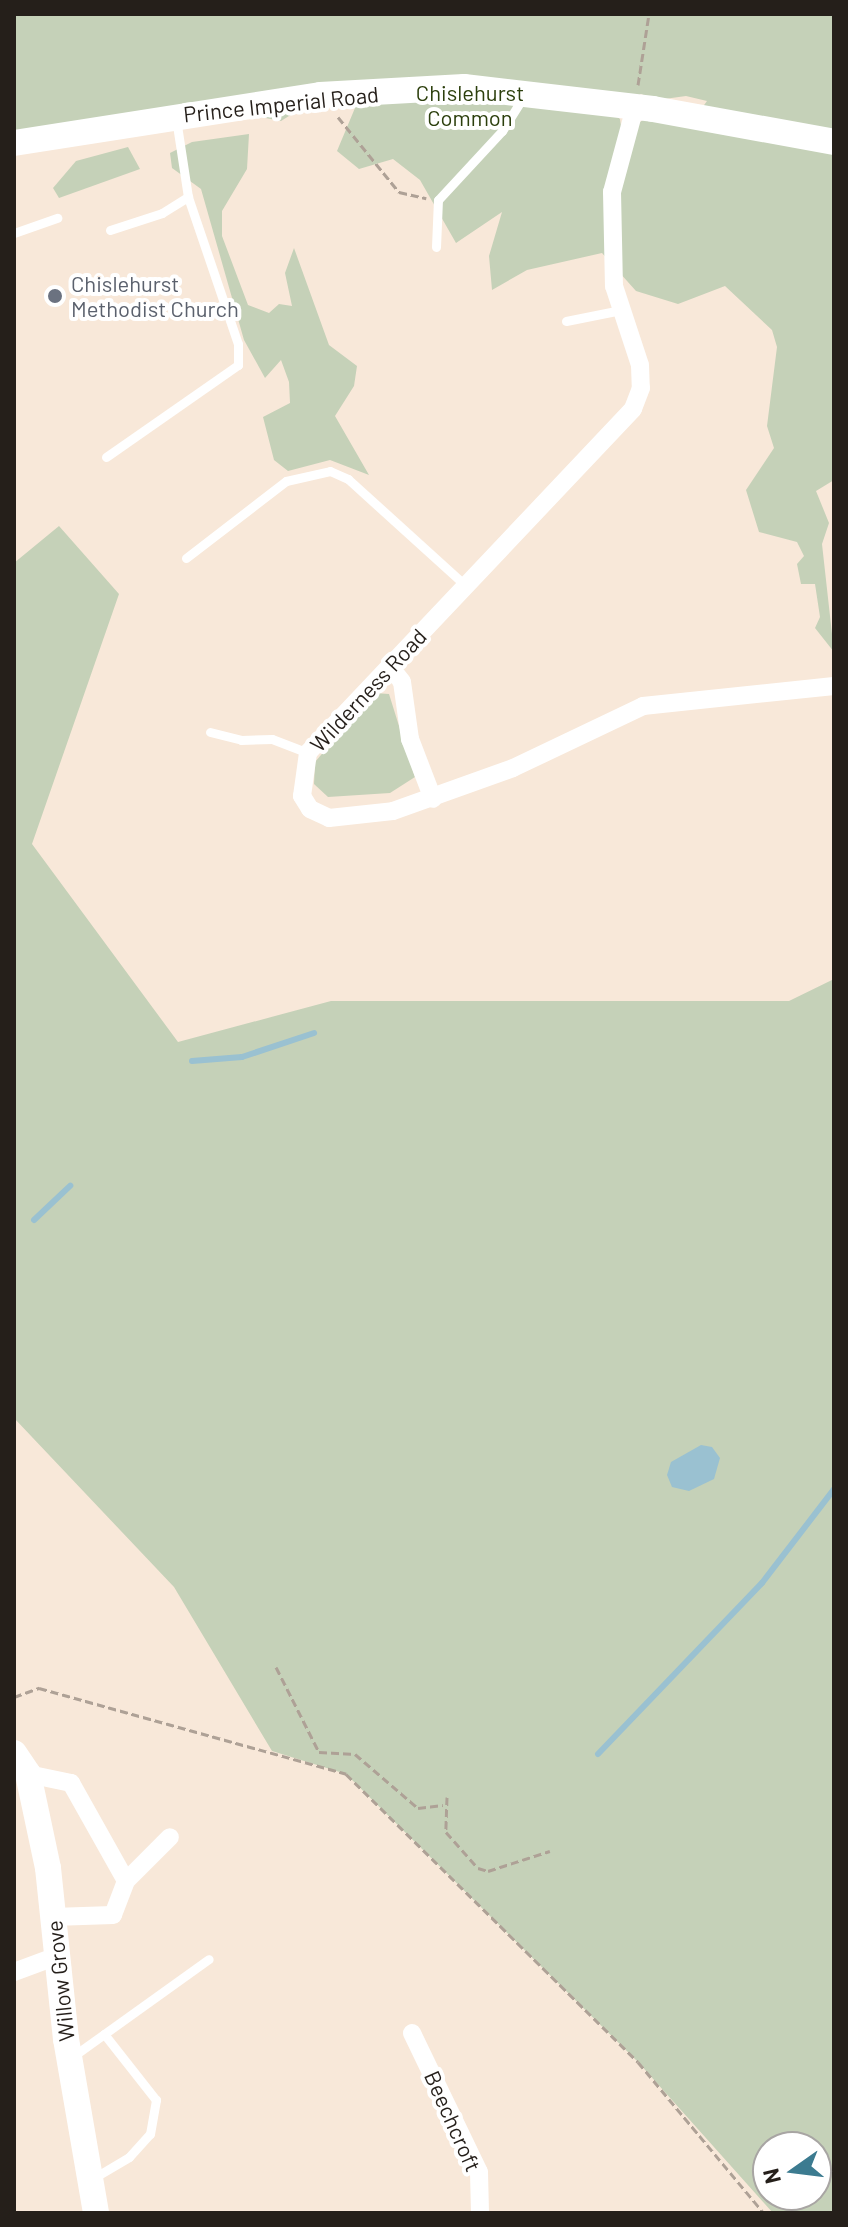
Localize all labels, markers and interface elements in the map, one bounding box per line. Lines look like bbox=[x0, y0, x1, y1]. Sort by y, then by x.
park label: Chislehurst Common bbox=[416, 79, 524, 130]
street label: Prince Imperial Road bbox=[182, 81, 380, 127]
place label: Chislehurst Methodist Church bbox=[71, 270, 239, 322]
marker: Chislehurst Methodist Church bbox=[46, 287, 64, 305]
street label: Wilderness Road bbox=[304, 623, 432, 757]
street label: Willow Grove bbox=[41, 1919, 79, 2043]
street label: Beechcroft bbox=[419, 2067, 487, 2175]
north arrow bbox=[752, 2131, 832, 2211]
text: N bbox=[756, 2166, 785, 2187]

